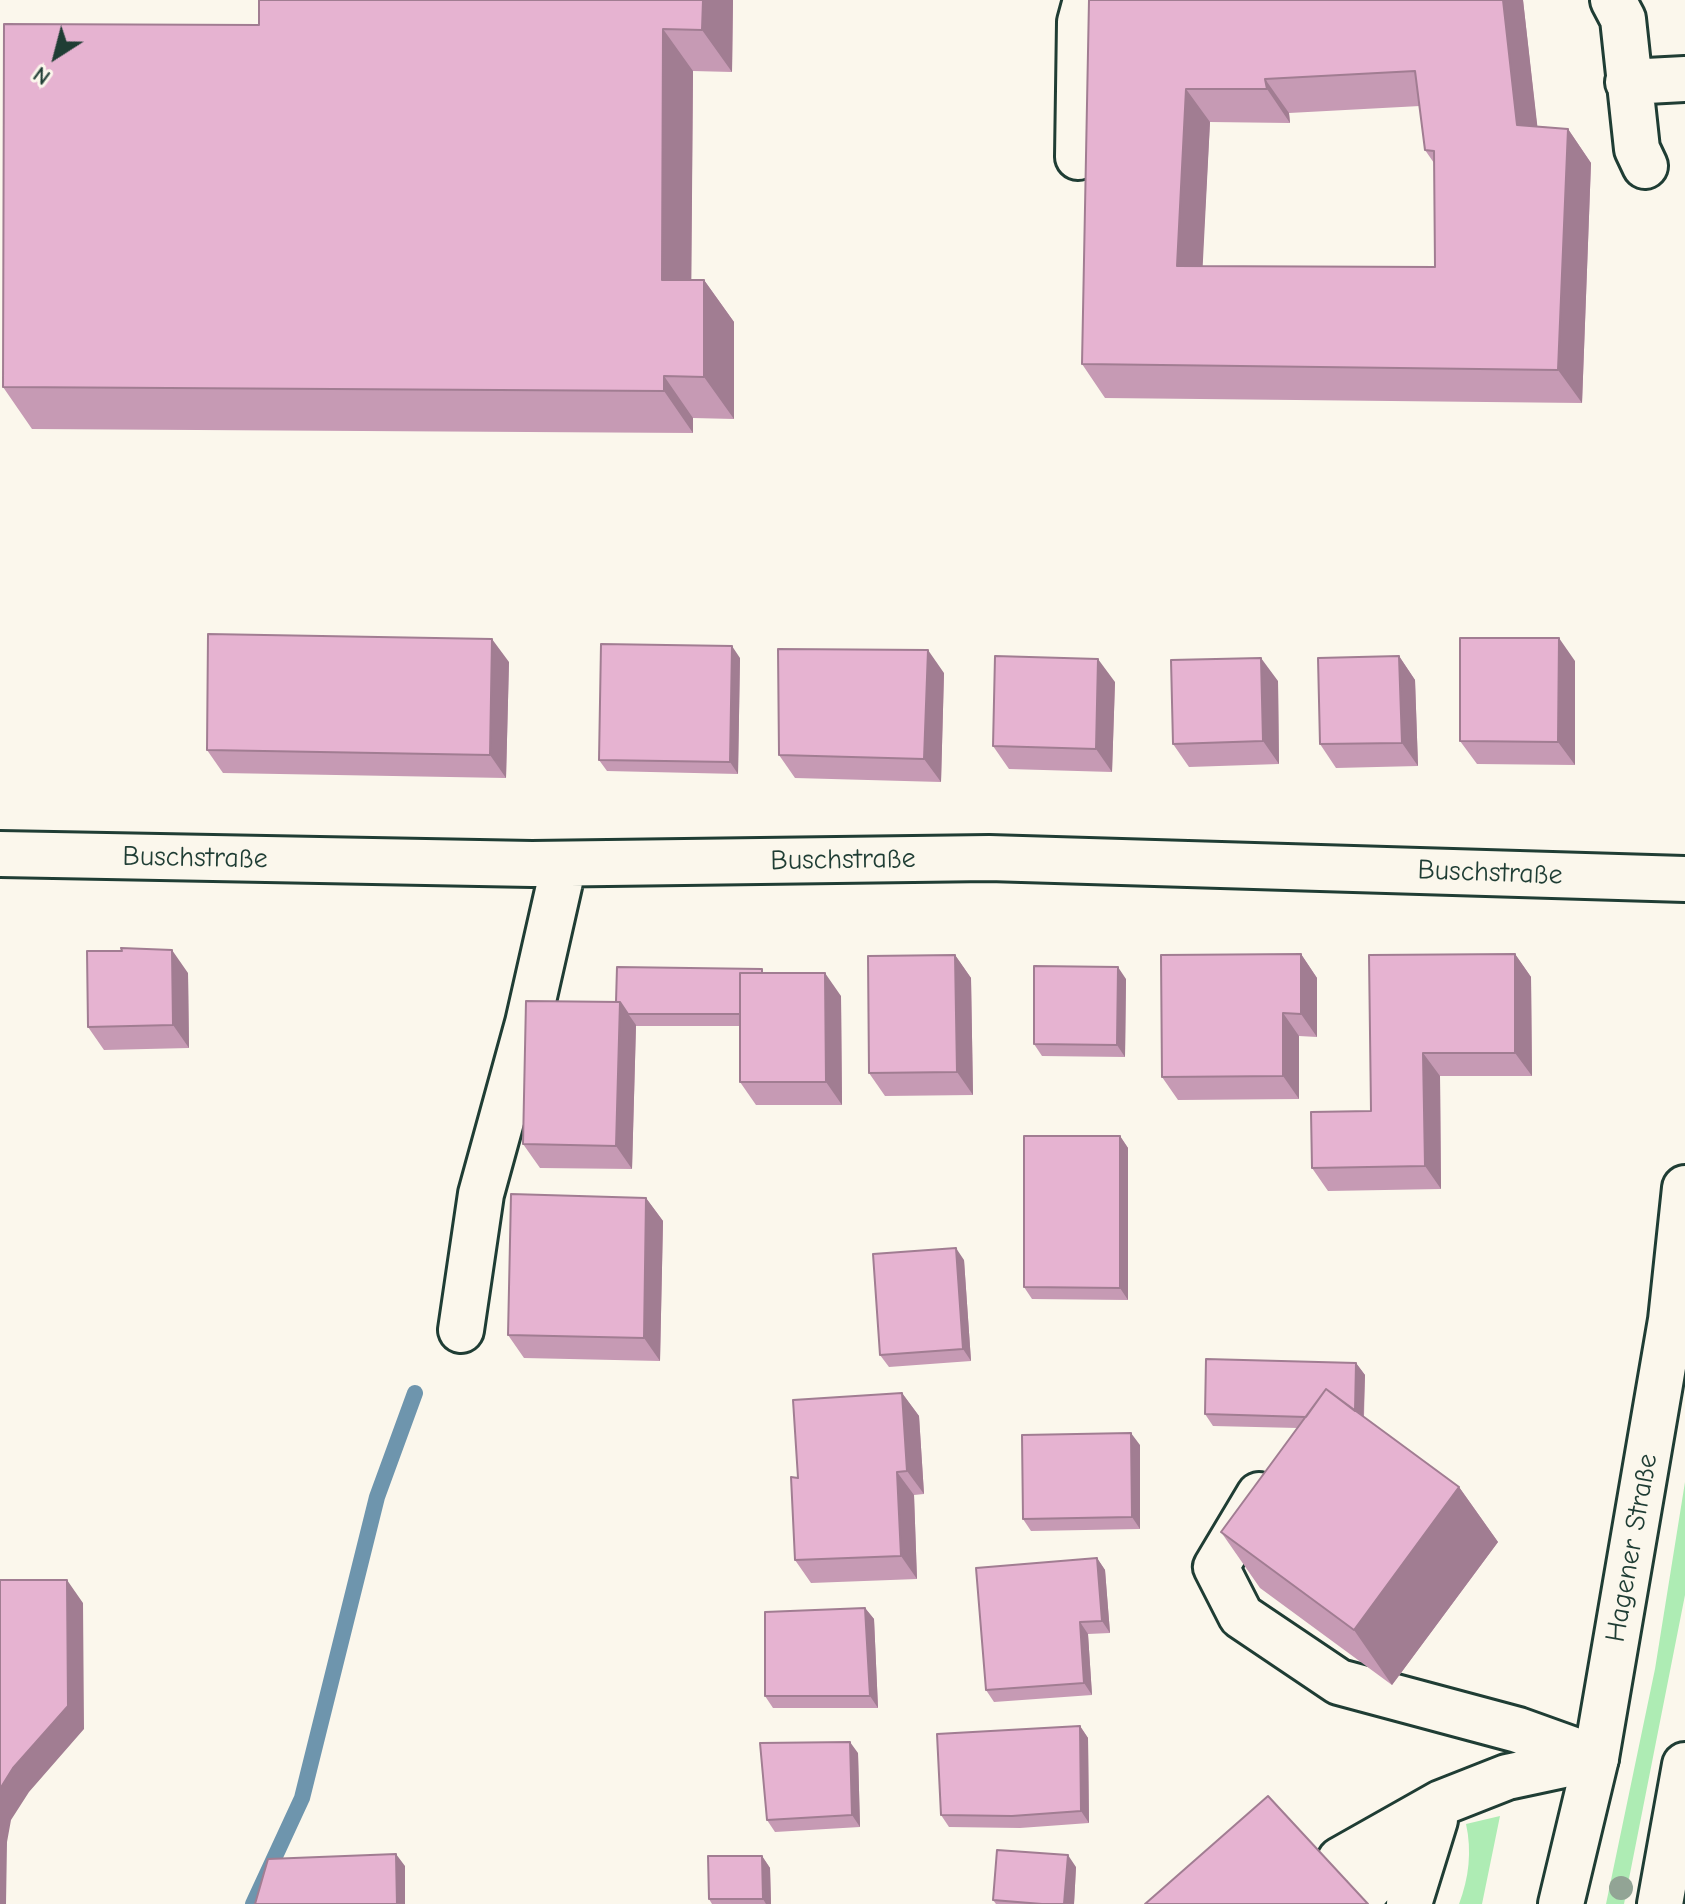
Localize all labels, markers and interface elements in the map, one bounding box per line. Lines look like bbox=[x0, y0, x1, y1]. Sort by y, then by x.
north arrow bbox=[16, 16, 96, 96]
text: N bbox=[28, 61, 55, 90]
street label: Buschstraße bbox=[122, 840, 268, 876]
street label: Buschstraße bbox=[770, 842, 916, 878]
street label: Buschstraße bbox=[1417, 854, 1563, 892]
street label: Hagener Straße bbox=[1599, 1451, 1665, 1645]

